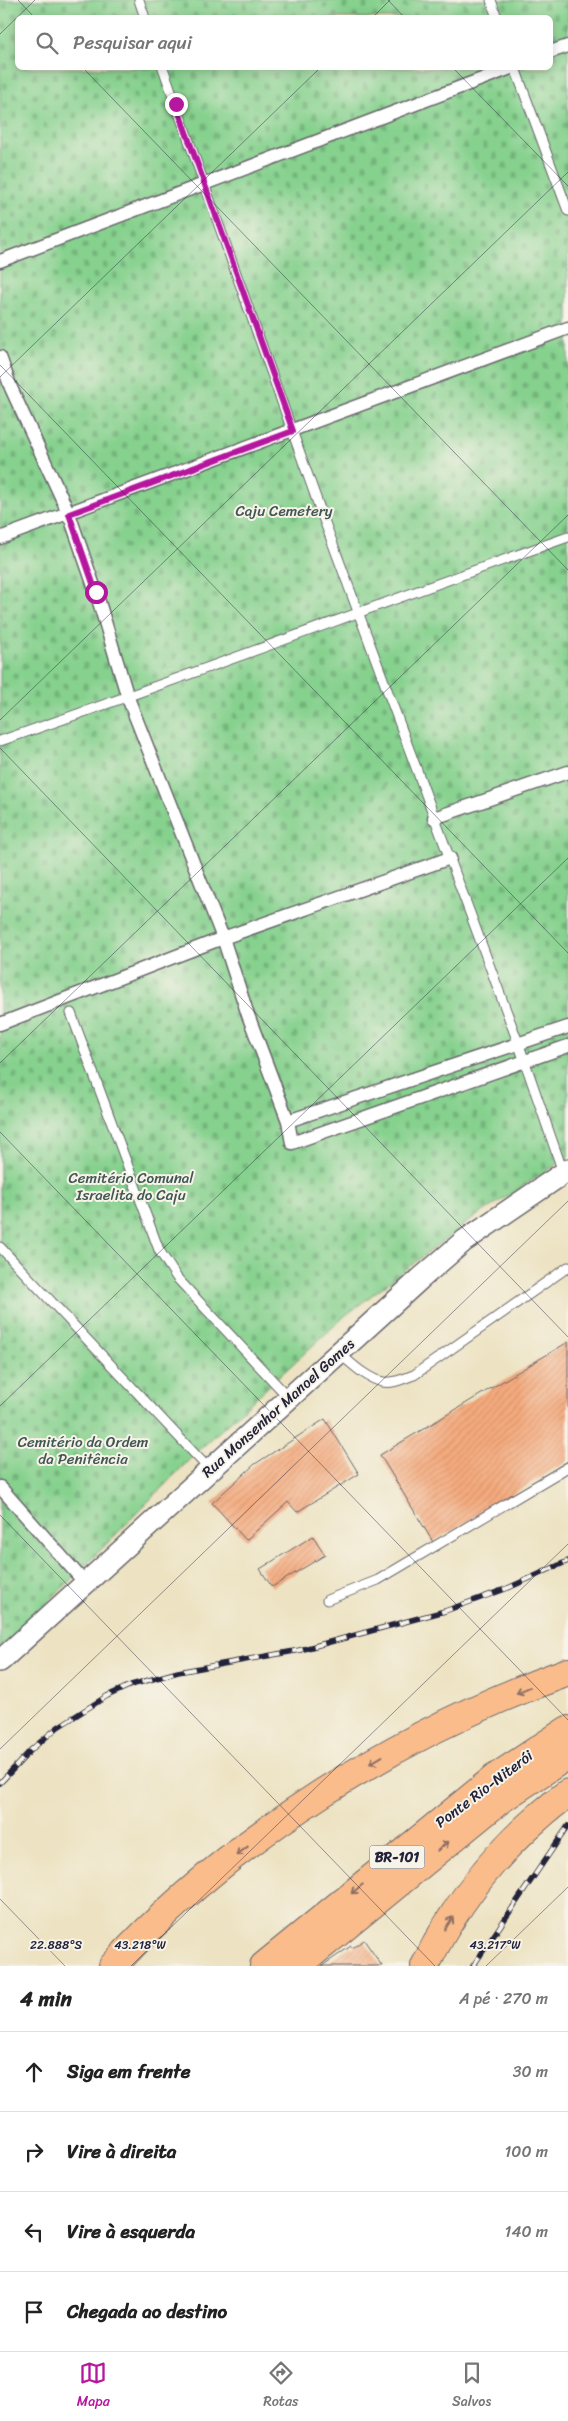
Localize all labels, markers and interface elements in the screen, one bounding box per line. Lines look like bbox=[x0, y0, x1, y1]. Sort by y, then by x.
search box bbox=[15, 15, 553, 70]
text: Pesquisar aqui bbox=[73, 26, 192, 59]
icon: search bbox=[33, 29, 61, 57]
route end bbox=[165, 93, 188, 116]
park label: Caju Cemetery bbox=[235, 498, 333, 524]
route start bbox=[85, 581, 108, 604]
park label: Cemitério Comunal Israelita do Caju bbox=[68, 1165, 194, 1208]
street label: Rua Monsenhor Manoel Gomes bbox=[195, 1331, 361, 1484]
park label: Cemitério da Ordem da Penitência bbox=[18, 1429, 149, 1472]
one-way arrow bbox=[516, 1685, 531, 1695]
street label: Ponte Rio-Niterói bbox=[429, 1743, 539, 1835]
one-way arrow bbox=[370, 1756, 384, 1766]
one-way arrow bbox=[437, 1841, 450, 1852]
road number: BR-101 bbox=[370, 1845, 424, 1868]
one-way arrow bbox=[236, 1846, 249, 1857]
one-way arrow bbox=[351, 1884, 364, 1895]
one-way arrow bbox=[444, 1917, 454, 1931]
text: 22.888°S bbox=[30, 1934, 82, 1956]
text: 43.218°W bbox=[114, 1934, 166, 1956]
text: 43.217°W bbox=[469, 1934, 521, 1956]
text: 4 min bbox=[20, 1980, 72, 2018]
text: A pé · 270 m bbox=[459, 1984, 548, 2013]
text: Siga em frente bbox=[67, 2055, 190, 2088]
text: 30 m bbox=[513, 2057, 548, 2086]
icon: ahead bbox=[20, 2058, 48, 2086]
text: Vire à direita bbox=[67, 2135, 176, 2168]
text: 100 m bbox=[504, 2137, 548, 2166]
icon: right bbox=[20, 2138, 48, 2166]
text: Vire à esquerda bbox=[67, 2215, 195, 2248]
text: 140 m bbox=[505, 2217, 548, 2246]
icon: left bbox=[20, 2218, 48, 2246]
text: Chegada ao destino bbox=[67, 2295, 227, 2328]
icon: arrive bbox=[20, 2298, 48, 2326]
tab: Mapa bbox=[77, 2359, 110, 2414]
tab: Rotas bbox=[263, 2359, 298, 2414]
tab: Salvos bbox=[452, 2359, 491, 2414]

